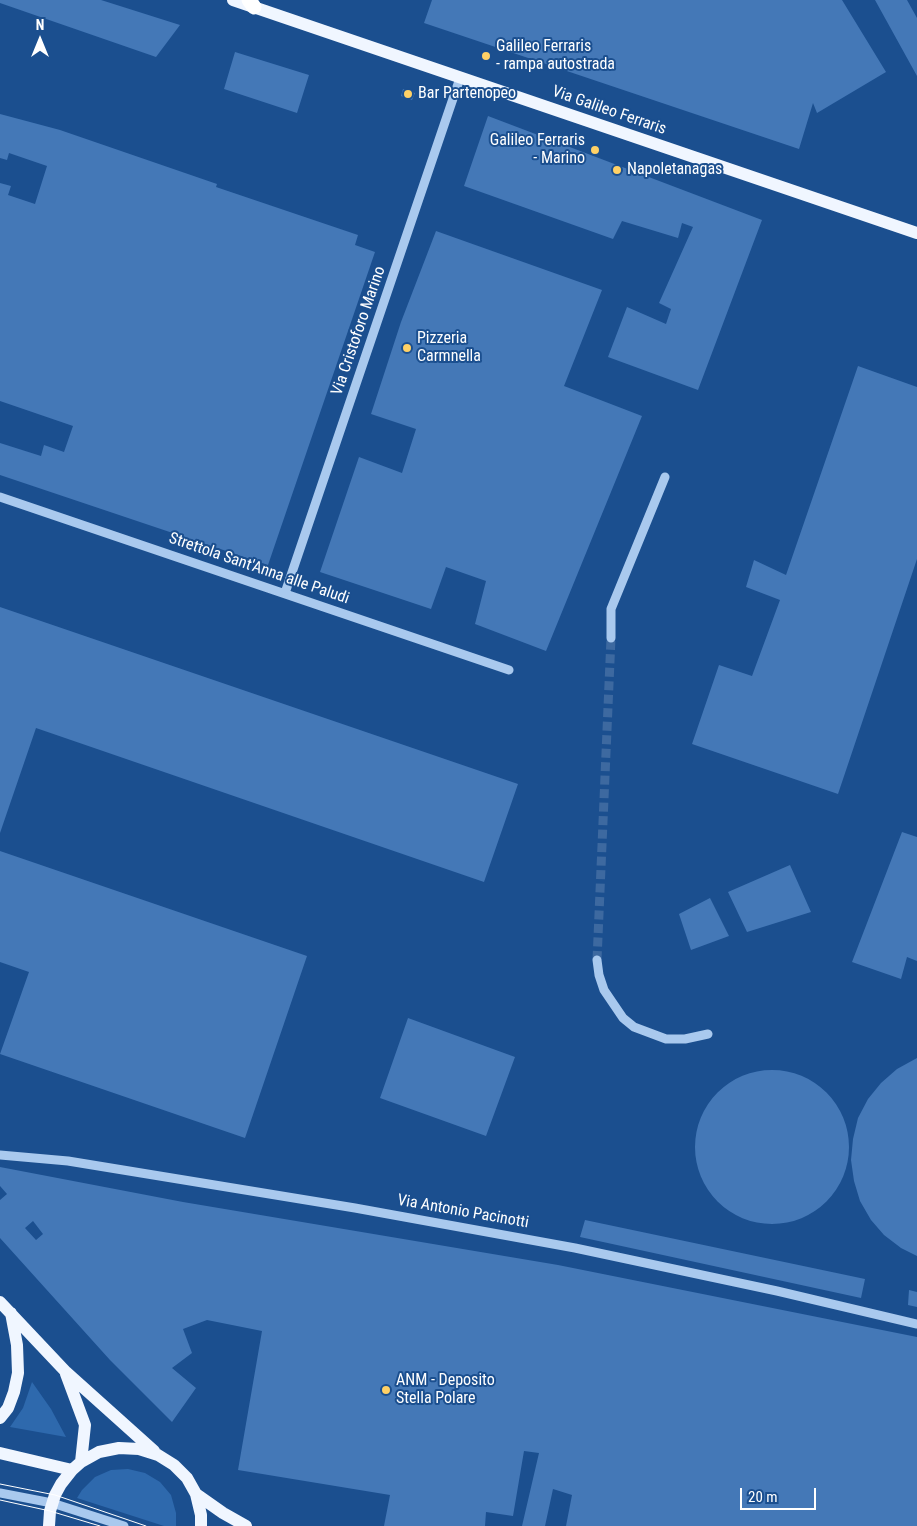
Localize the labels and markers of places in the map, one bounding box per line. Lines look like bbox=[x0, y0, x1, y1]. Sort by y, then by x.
place label: Galileo Ferraris - rampa autostrada bbox=[496, 37, 615, 75]
marker: Galileo Ferraris - rampa autostrada bbox=[480, 50, 492, 62]
place label: Bar Partenopeo bbox=[418, 84, 516, 104]
marker: Bar Partenopeo bbox=[402, 88, 414, 100]
place label: Galileo Ferraris - Marino bbox=[490, 131, 585, 169]
marker: Galileo Ferraris - Marino bbox=[589, 144, 601, 156]
place label: Napoletanagas bbox=[627, 160, 722, 180]
marker: Napoletanagas bbox=[611, 164, 623, 176]
place label: Pizzeria Carmnella bbox=[417, 329, 481, 367]
marker: Pizzeria Carmnella bbox=[401, 342, 413, 354]
place label: ANM - Deposito Stella Polare bbox=[396, 1371, 495, 1409]
marker: ANM - Deposito Stella Polare bbox=[380, 1384, 392, 1396]

